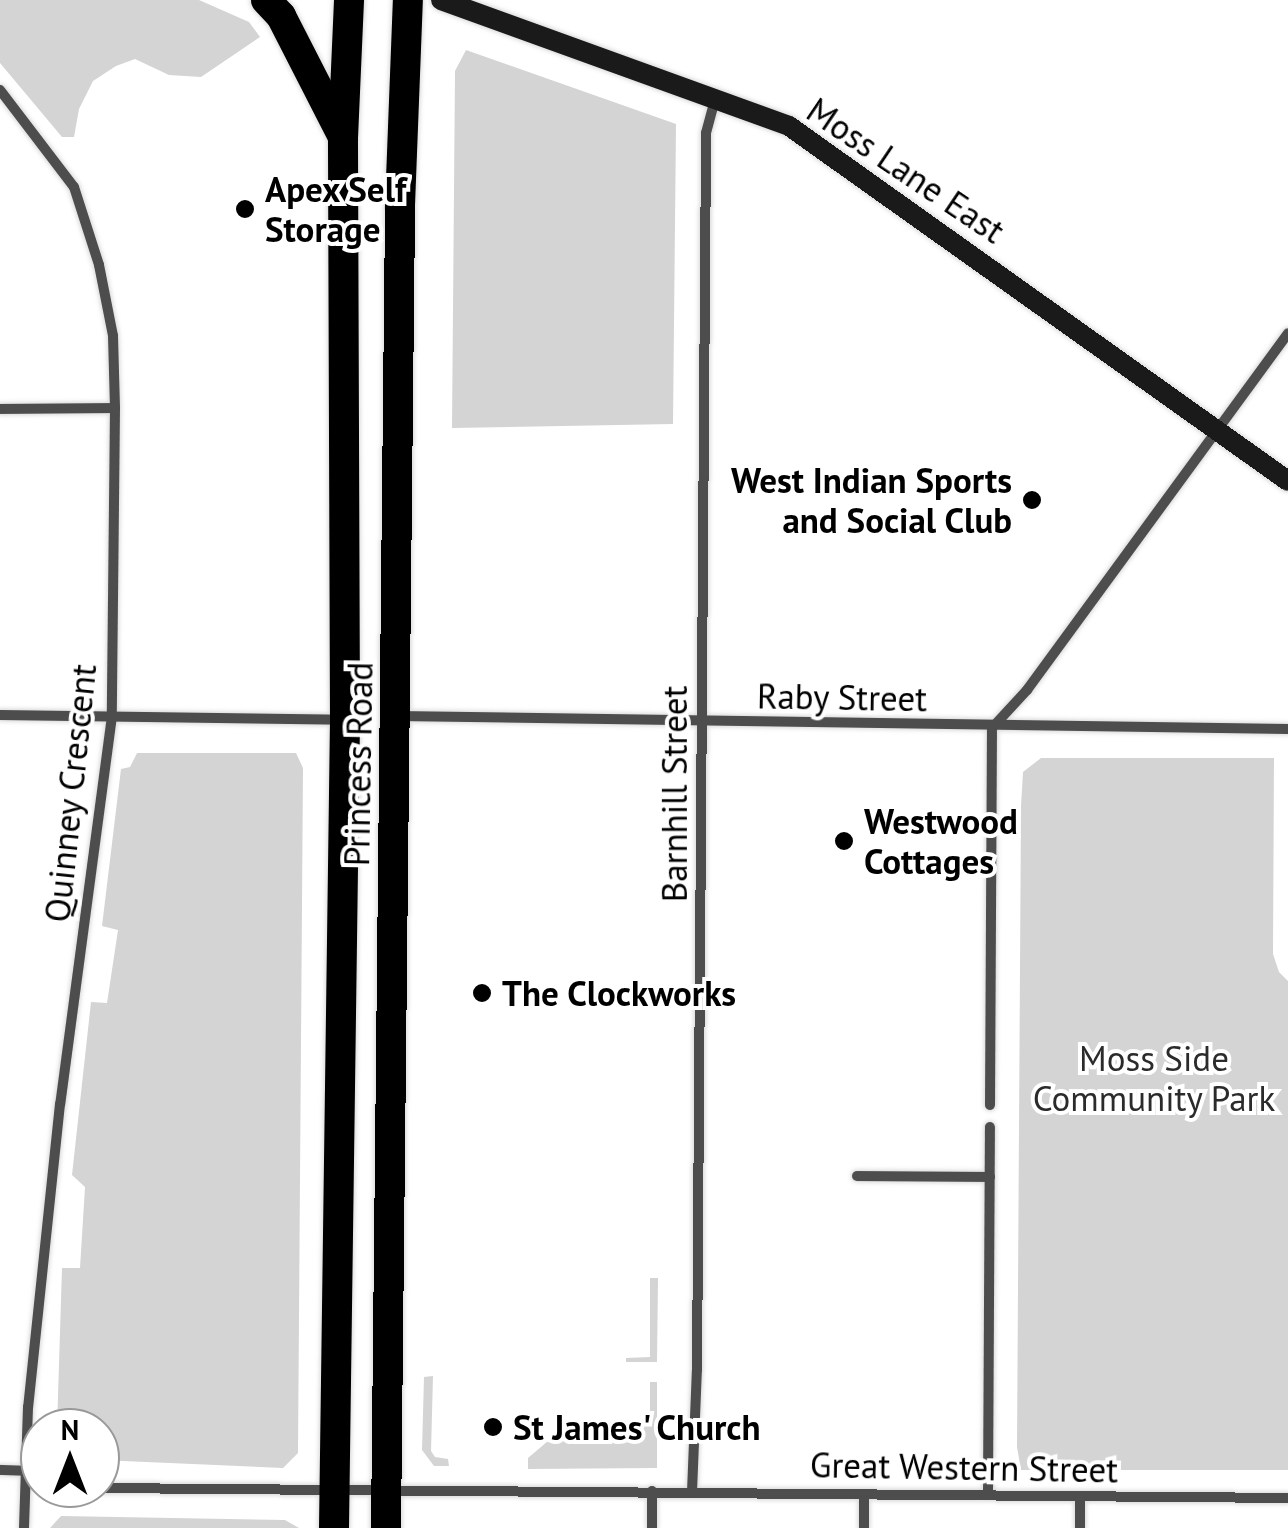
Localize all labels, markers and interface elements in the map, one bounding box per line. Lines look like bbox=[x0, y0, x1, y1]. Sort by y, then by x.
street label: Moss Lane East bbox=[799, 89, 1013, 251]
place label: Apex Self Storage bbox=[265, 168, 407, 250]
marker: Apex Self Storage bbox=[234, 198, 256, 220]
place label: West Indian Sports and Social Club bbox=[731, 459, 1012, 541]
marker: West Indian Sports and Social Club bbox=[1021, 489, 1043, 511]
street label: Quinney Crescent bbox=[35, 661, 105, 925]
street label: Princess Road bbox=[335, 661, 381, 867]
street label: Raby Street bbox=[756, 675, 928, 719]
street label: Barnhill Street bbox=[653, 686, 695, 902]
place label: Westwood Cottages bbox=[864, 800, 1018, 882]
marker: Westwood Cottages bbox=[833, 830, 855, 852]
place label: The Clockworks bbox=[502, 972, 737, 1014]
marker: The Clockworks bbox=[471, 982, 493, 1004]
park label: Moss Side Community Park bbox=[1032, 1037, 1276, 1119]
place label: St James' Church bbox=[513, 1406, 764, 1448]
north arrow bbox=[20, 1408, 120, 1508]
text: N bbox=[61, 1411, 79, 1448]
marker: St James' Church bbox=[482, 1416, 504, 1438]
street label: Great Western Street bbox=[809, 1443, 1119, 1491]

